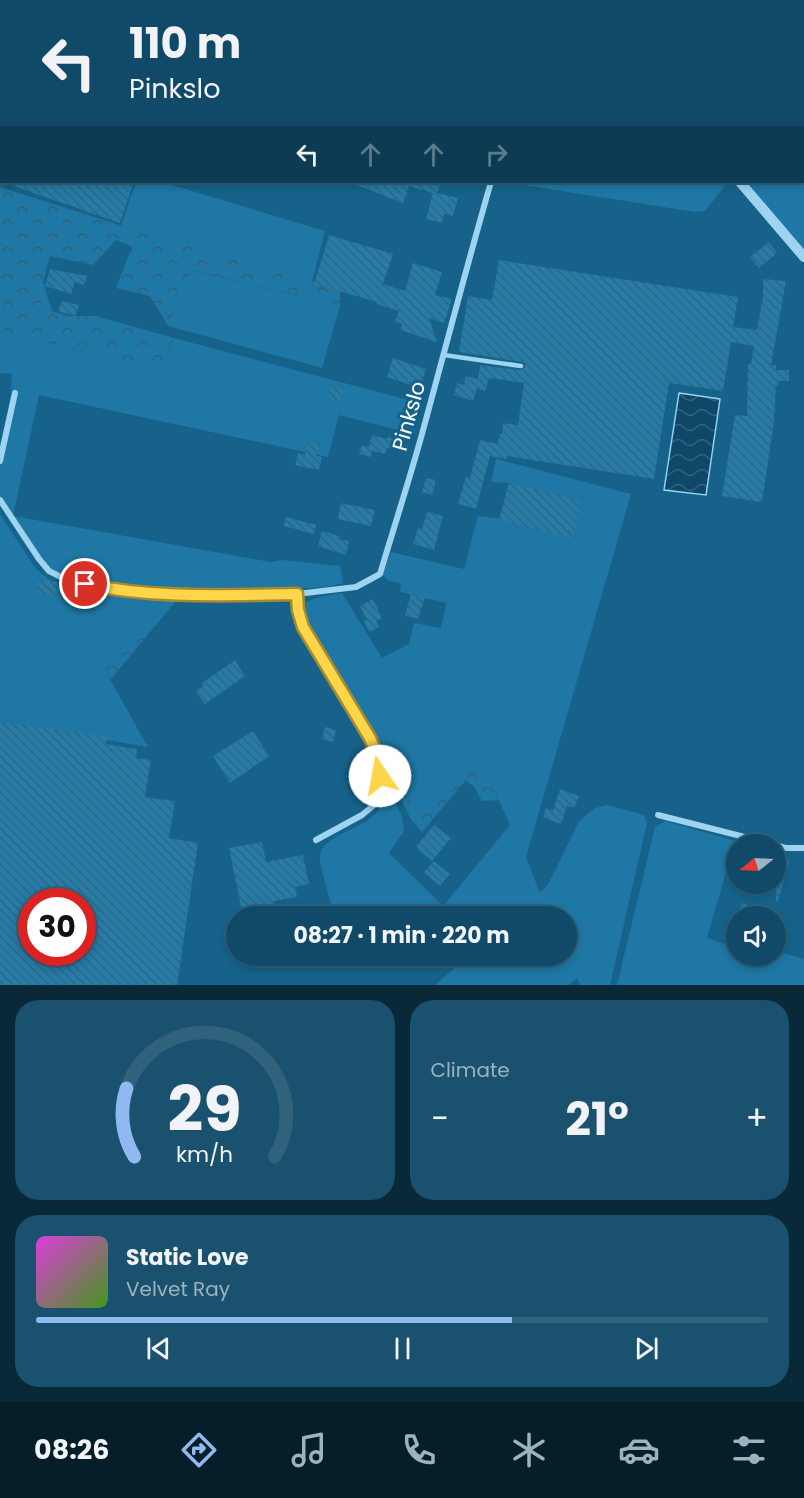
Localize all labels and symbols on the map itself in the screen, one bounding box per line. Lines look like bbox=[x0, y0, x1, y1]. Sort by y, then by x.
street label: Pinkslo bbox=[385, 378, 432, 454]
pin bbox=[59, 558, 110, 609]
position arrow bbox=[348, 744, 412, 808]
north arrow bbox=[726, 834, 786, 894]
speed limit sign: 30 bbox=[18, 888, 96, 966]

